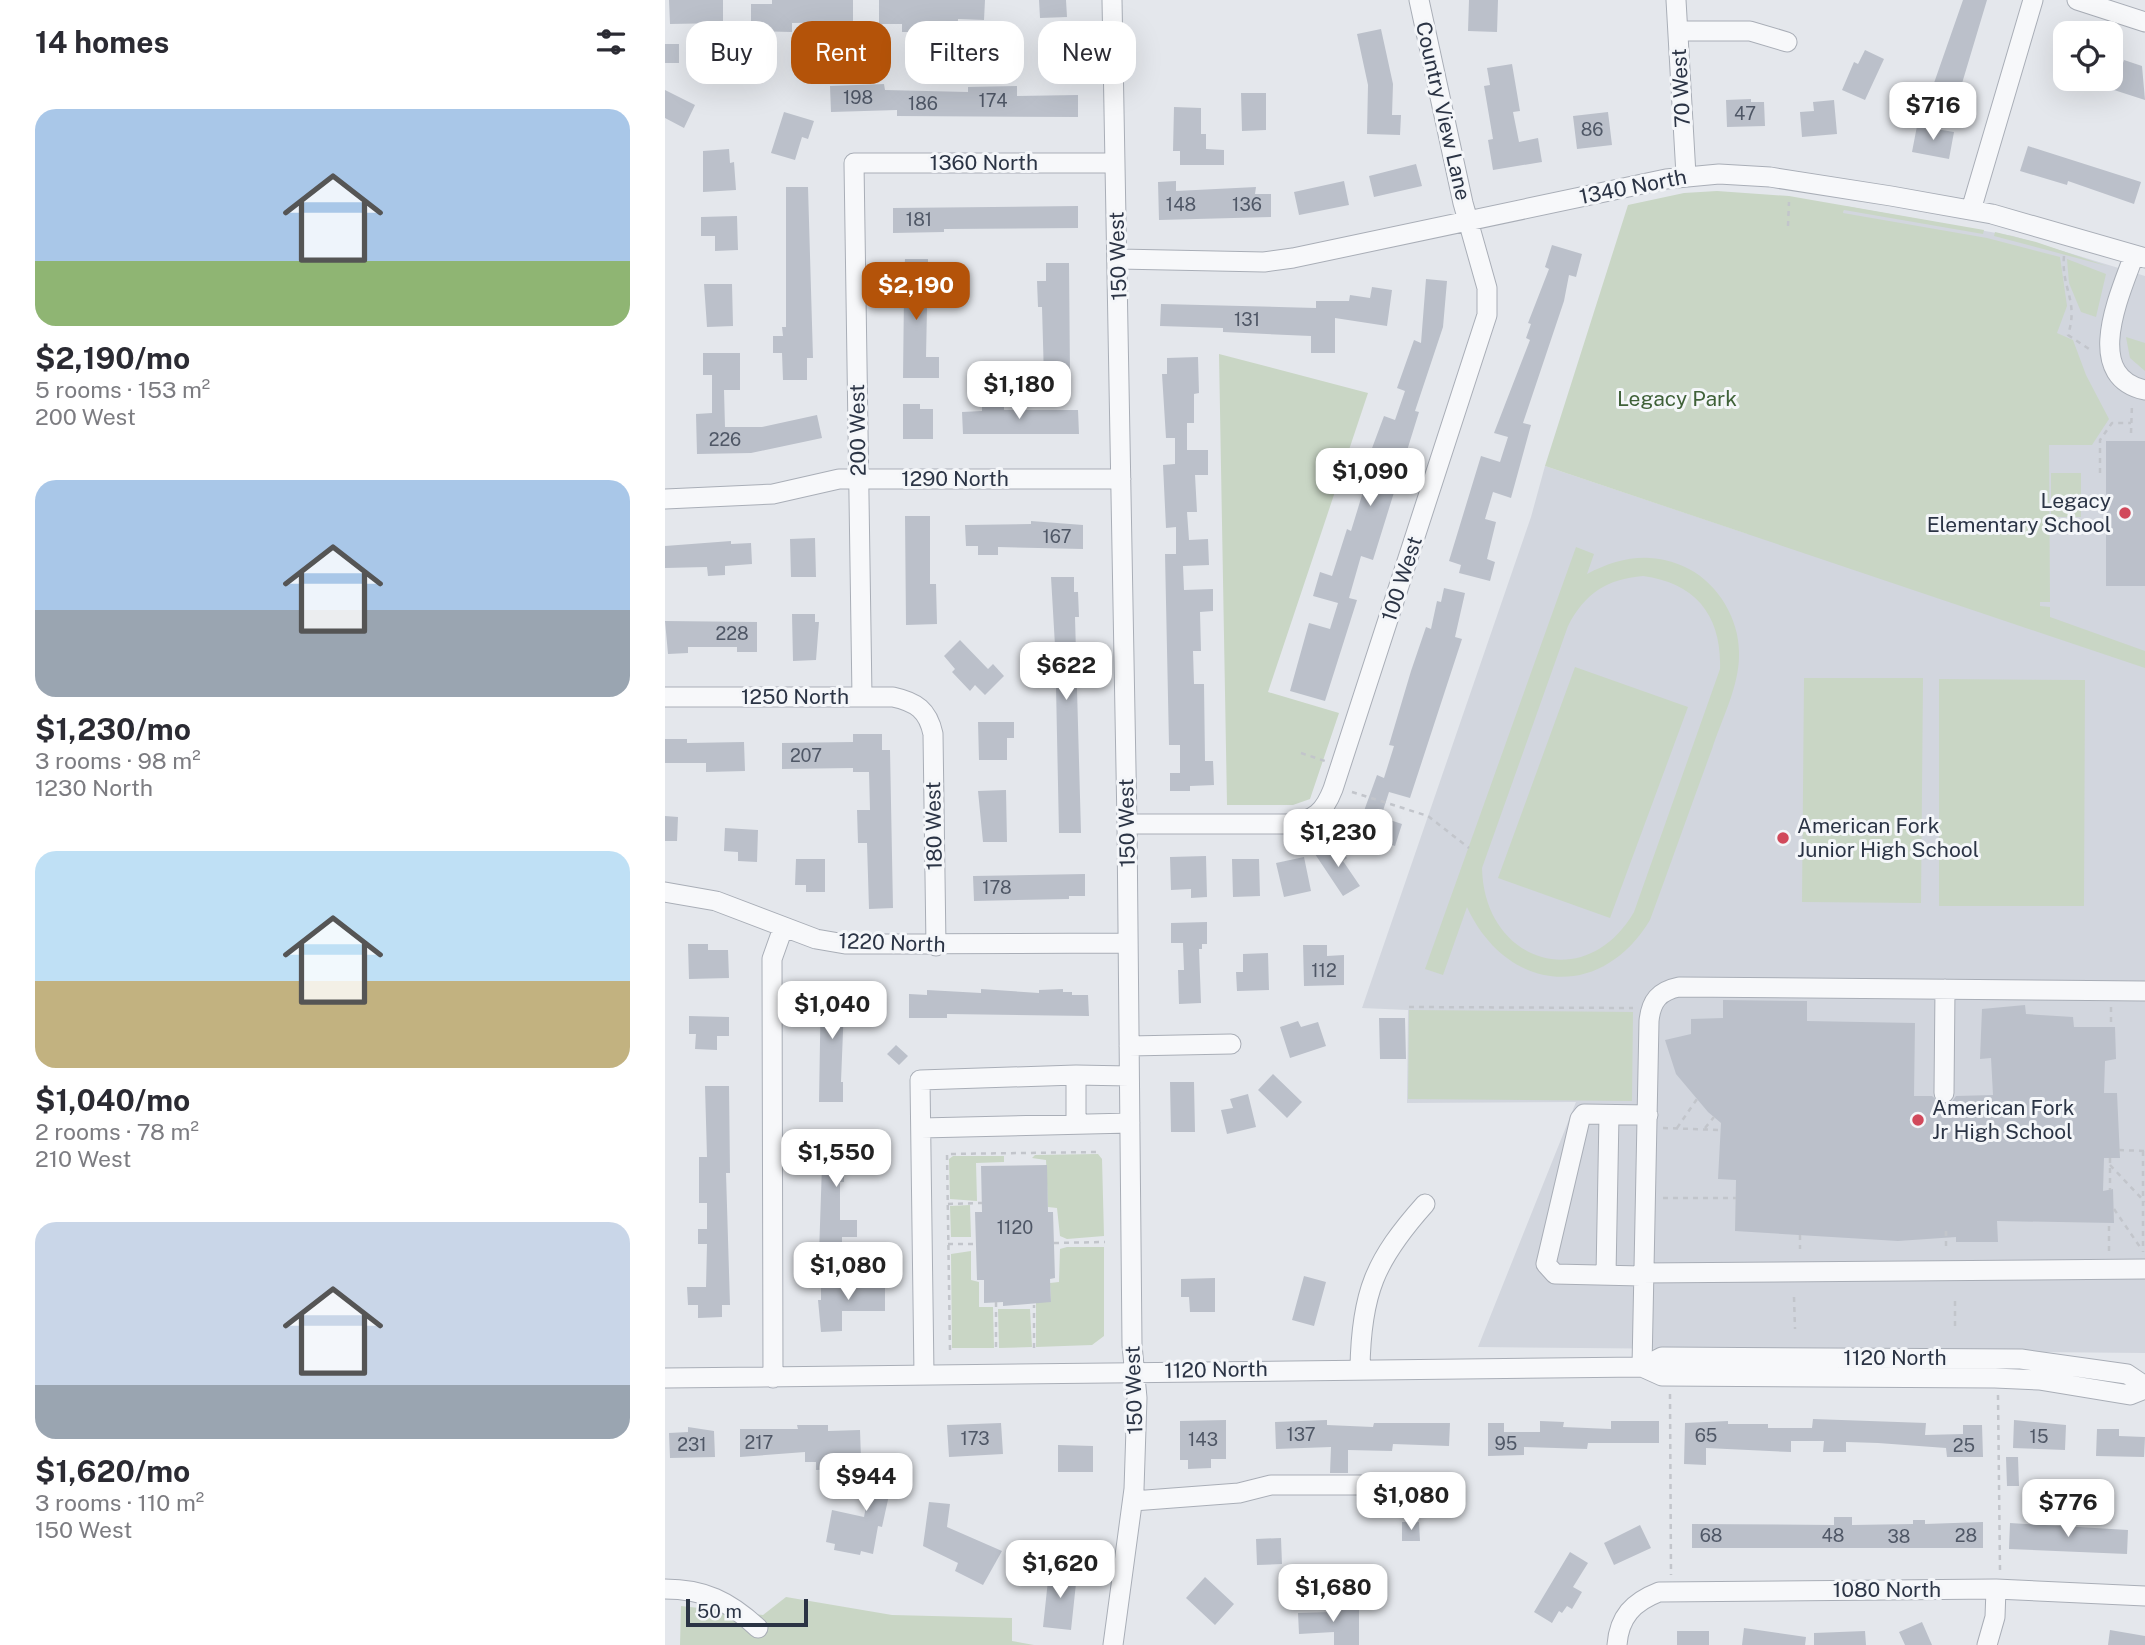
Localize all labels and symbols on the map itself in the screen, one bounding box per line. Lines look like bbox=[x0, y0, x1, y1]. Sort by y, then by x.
street label: Country View Lane bbox=[1411, 19, 1476, 203]
street label: 70 West bbox=[1666, 48, 1695, 128]
pin: $716 bbox=[1892, 82, 1974, 142]
house number: 198 bbox=[843, 87, 873, 108]
house number: 174 bbox=[979, 90, 1007, 111]
house number: 186 bbox=[908, 93, 938, 114]
house number: 47 bbox=[1734, 103, 1756, 124]
house number: 86 bbox=[1581, 119, 1603, 140]
street label: 1360 North bbox=[930, 150, 1038, 175]
street label: 1340 North bbox=[1577, 164, 1689, 209]
house number: 148 bbox=[1166, 194, 1196, 215]
house number: 136 bbox=[1232, 194, 1262, 215]
house number: 181 bbox=[906, 209, 932, 230]
street label: 150 West bbox=[1103, 211, 1132, 301]
pin: $2,190 bbox=[859, 262, 973, 322]
house number: 131 bbox=[1234, 309, 1260, 330]
pin: $1,180 bbox=[962, 362, 1076, 421]
street label: 200 West bbox=[844, 384, 871, 476]
park label: Legacy Park bbox=[1617, 386, 1737, 411]
house number: 226 bbox=[709, 429, 741, 450]
pin: $1,090 bbox=[1313, 448, 1427, 508]
street label: 1290 North bbox=[901, 466, 1009, 491]
place label: Legacy Elementary School bbox=[1927, 488, 2111, 537]
marker: Legacy Elementary School bbox=[2117, 505, 2133, 521]
house number: 167 bbox=[1042, 526, 1072, 547]
street label: 100 West bbox=[1376, 533, 1427, 625]
house number: 228 bbox=[715, 623, 749, 644]
pin: $622 bbox=[1025, 642, 1107, 702]
street label: 1250 North bbox=[741, 684, 849, 709]
house number: 207 bbox=[790, 745, 822, 766]
street label: 150 West bbox=[1113, 778, 1140, 868]
street label: 180 West bbox=[920, 781, 947, 871]
pin: $1,230 bbox=[1281, 810, 1395, 869]
place label: American Fork Junior High School bbox=[1797, 813, 1979, 862]
marker: American Fork Junior High School bbox=[1775, 830, 1791, 846]
house number: 178 bbox=[982, 877, 1012, 898]
street label: 1220 North bbox=[838, 928, 946, 957]
house number: 112 bbox=[1311, 960, 1337, 981]
pin: $1,040 bbox=[775, 982, 889, 1041]
place label: American Fork Jr High School bbox=[1932, 1095, 2075, 1144]
marker: American Fork Jr High School bbox=[1910, 1112, 1926, 1128]
pin: $1,550 bbox=[779, 1130, 893, 1189]
house number: 1120 bbox=[997, 1217, 1033, 1238]
pin: $1,080 bbox=[791, 1242, 905, 1302]
street label: 150 West bbox=[1119, 1345, 1148, 1435]
street label: 1120 North bbox=[1843, 1345, 1947, 1370]
street label: 1120 North bbox=[1164, 1356, 1268, 1383]
house number: 137 bbox=[1286, 1424, 1316, 1445]
house number: 65 bbox=[1695, 1425, 1717, 1446]
house number: 15 bbox=[2030, 1426, 2048, 1447]
house number: 173 bbox=[960, 1428, 990, 1449]
house number: 143 bbox=[1188, 1429, 1218, 1450]
house number: 217 bbox=[745, 1432, 773, 1453]
house number: 95 bbox=[1495, 1433, 1517, 1454]
house number: 231 bbox=[677, 1434, 707, 1455]
house number: 25 bbox=[1953, 1435, 1975, 1456]
pin: $944 bbox=[825, 1454, 907, 1513]
pin: $1,080 bbox=[1354, 1472, 1468, 1532]
pin: $776 bbox=[2027, 1480, 2109, 1539]
house number: 68 bbox=[1700, 1525, 1722, 1546]
house number: 48 bbox=[1822, 1525, 1844, 1546]
house number: 28 bbox=[1955, 1525, 1977, 1546]
house number: 38 bbox=[1888, 1526, 1910, 1547]
pin: $1,620 bbox=[1003, 1540, 1117, 1600]
pin: $1,680 bbox=[1276, 1564, 1390, 1624]
street label: 1080 North bbox=[1833, 1577, 1941, 1602]
scale bar bbox=[686, 1596, 809, 1628]

